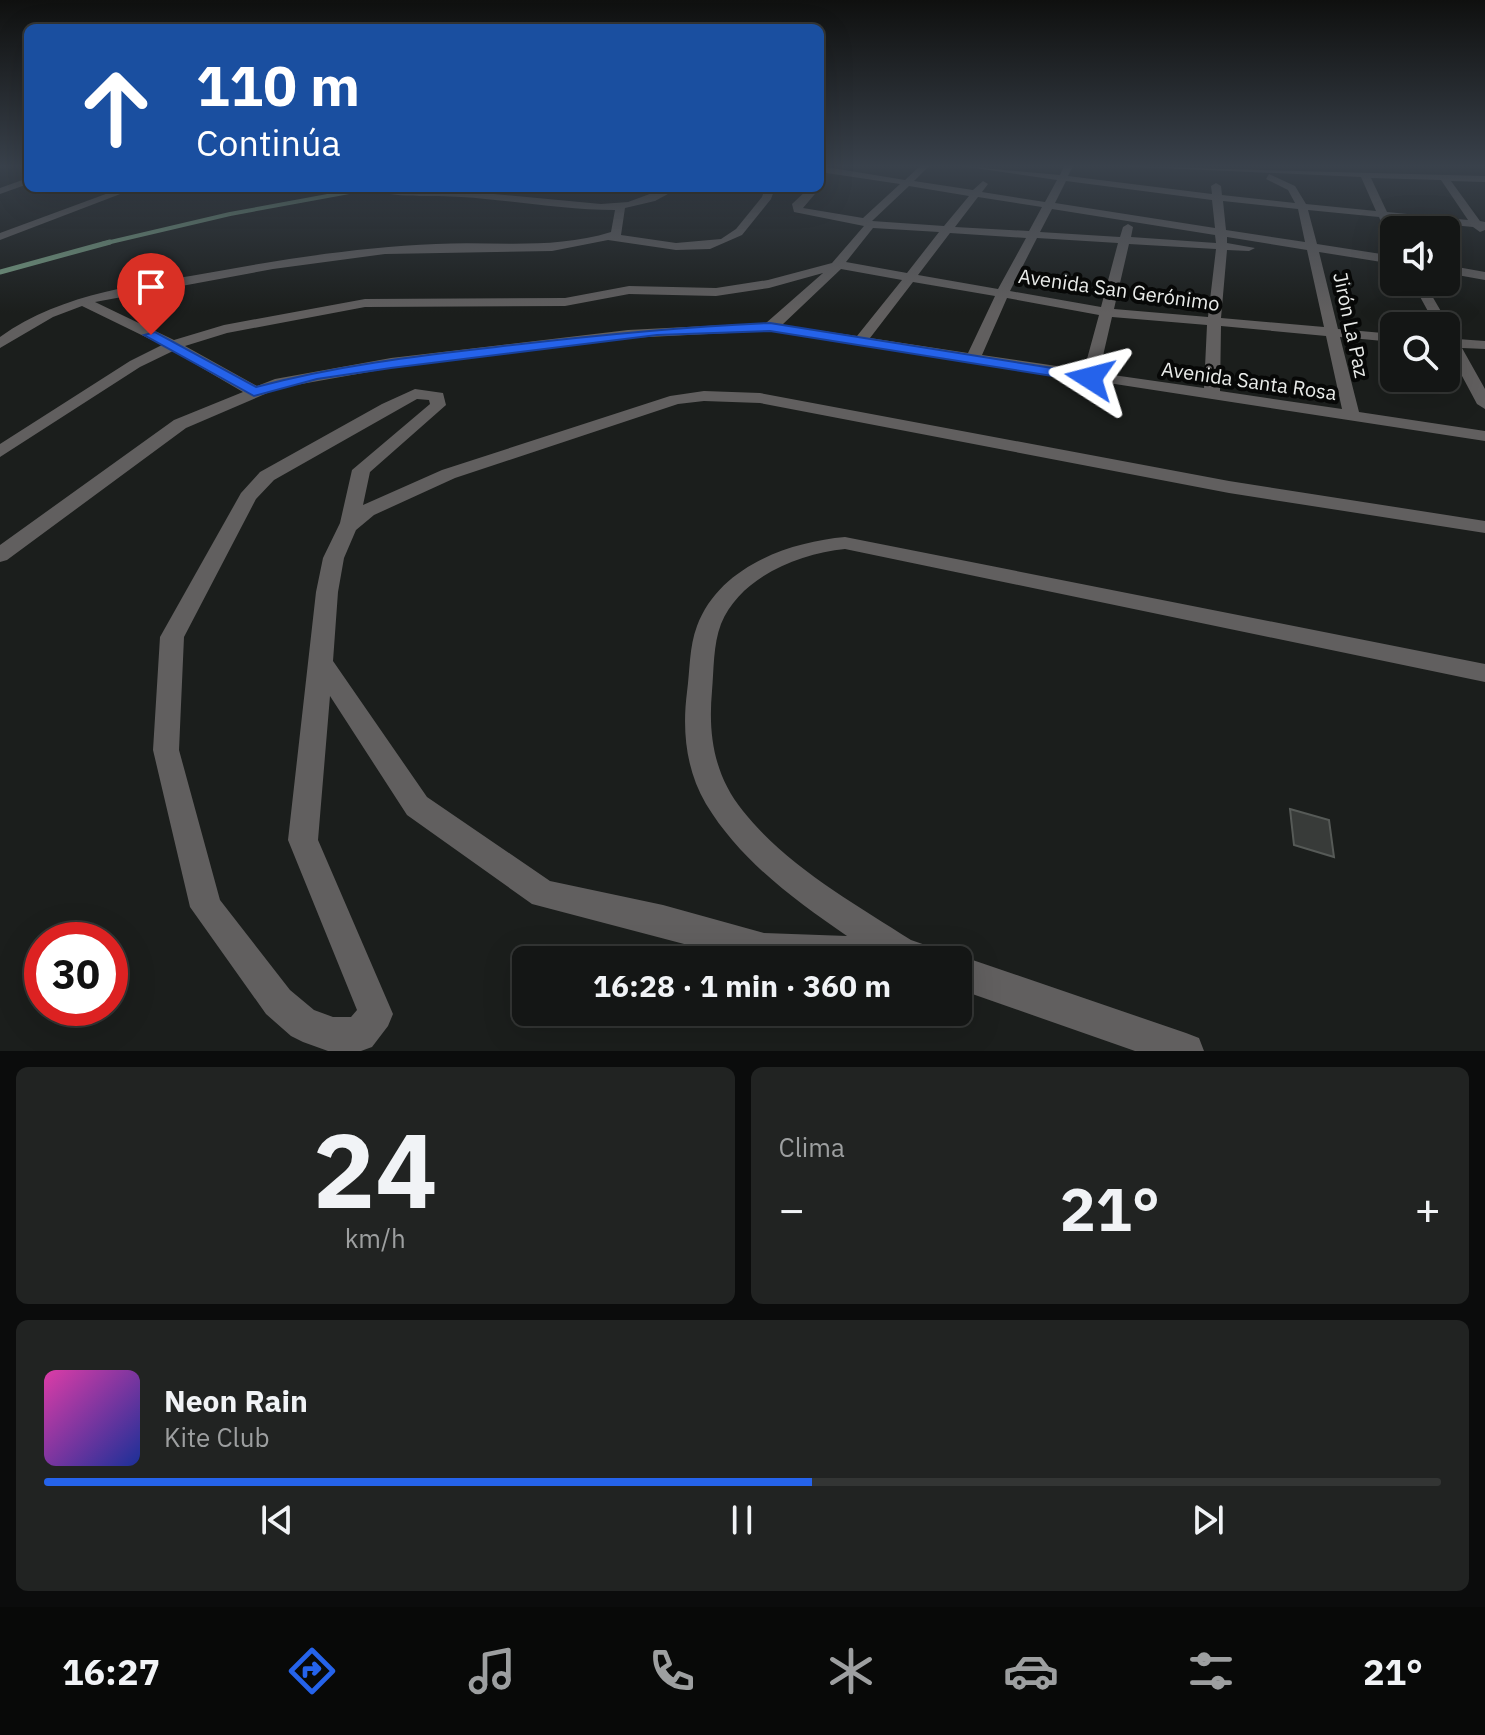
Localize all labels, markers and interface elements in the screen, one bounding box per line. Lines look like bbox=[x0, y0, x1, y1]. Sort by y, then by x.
text: 110 m bbox=[196, 49, 360, 121]
icon: ahead bbox=[64, 56, 168, 160]
text: Continúa bbox=[196, 119, 341, 166]
map controls bbox=[1380, 216, 1460, 392]
button: sound bbox=[1380, 216, 1460, 296]
pin bbox=[117, 253, 185, 335]
street label: Avenida San Gerónimo bbox=[1017, 262, 1222, 317]
icon: arrive bbox=[129, 265, 173, 309]
street label: Jirón La Paz bbox=[1327, 270, 1376, 380]
button: search bbox=[1380, 312, 1460, 392]
position arrow bbox=[1048, 336, 1132, 420]
street label: Avenida Santa Rosa bbox=[1160, 355, 1339, 406]
speed limit sign: 30 bbox=[24, 922, 128, 1026]
text: 16:28 · 1 min · 360 m bbox=[593, 966, 891, 1005]
text: 24 bbox=[313, 1101, 438, 1237]
text: Clima bbox=[779, 1130, 845, 1164]
text: 21° bbox=[1060, 1169, 1160, 1248]
text: − bbox=[779, 1180, 805, 1237]
text: + bbox=[1415, 1180, 1441, 1237]
text: km/h bbox=[345, 1221, 406, 1255]
text: Neon Rain bbox=[164, 1381, 308, 1420]
text: Kite Club bbox=[164, 1420, 269, 1454]
icon: previous bbox=[255, 1498, 299, 1542]
icon: pause bbox=[720, 1498, 764, 1542]
icon: next bbox=[1186, 1498, 1230, 1542]
icon: directions bbox=[284, 1643, 340, 1699]
icon: music bbox=[464, 1643, 520, 1699]
icon: phone bbox=[644, 1643, 700, 1699]
icon: climate bbox=[823, 1643, 879, 1699]
icon: car bbox=[1003, 1643, 1059, 1699]
icon: filters bbox=[1183, 1643, 1239, 1699]
text: 16:27 bbox=[62, 1648, 160, 1695]
text: 21° bbox=[1363, 1648, 1423, 1695]

